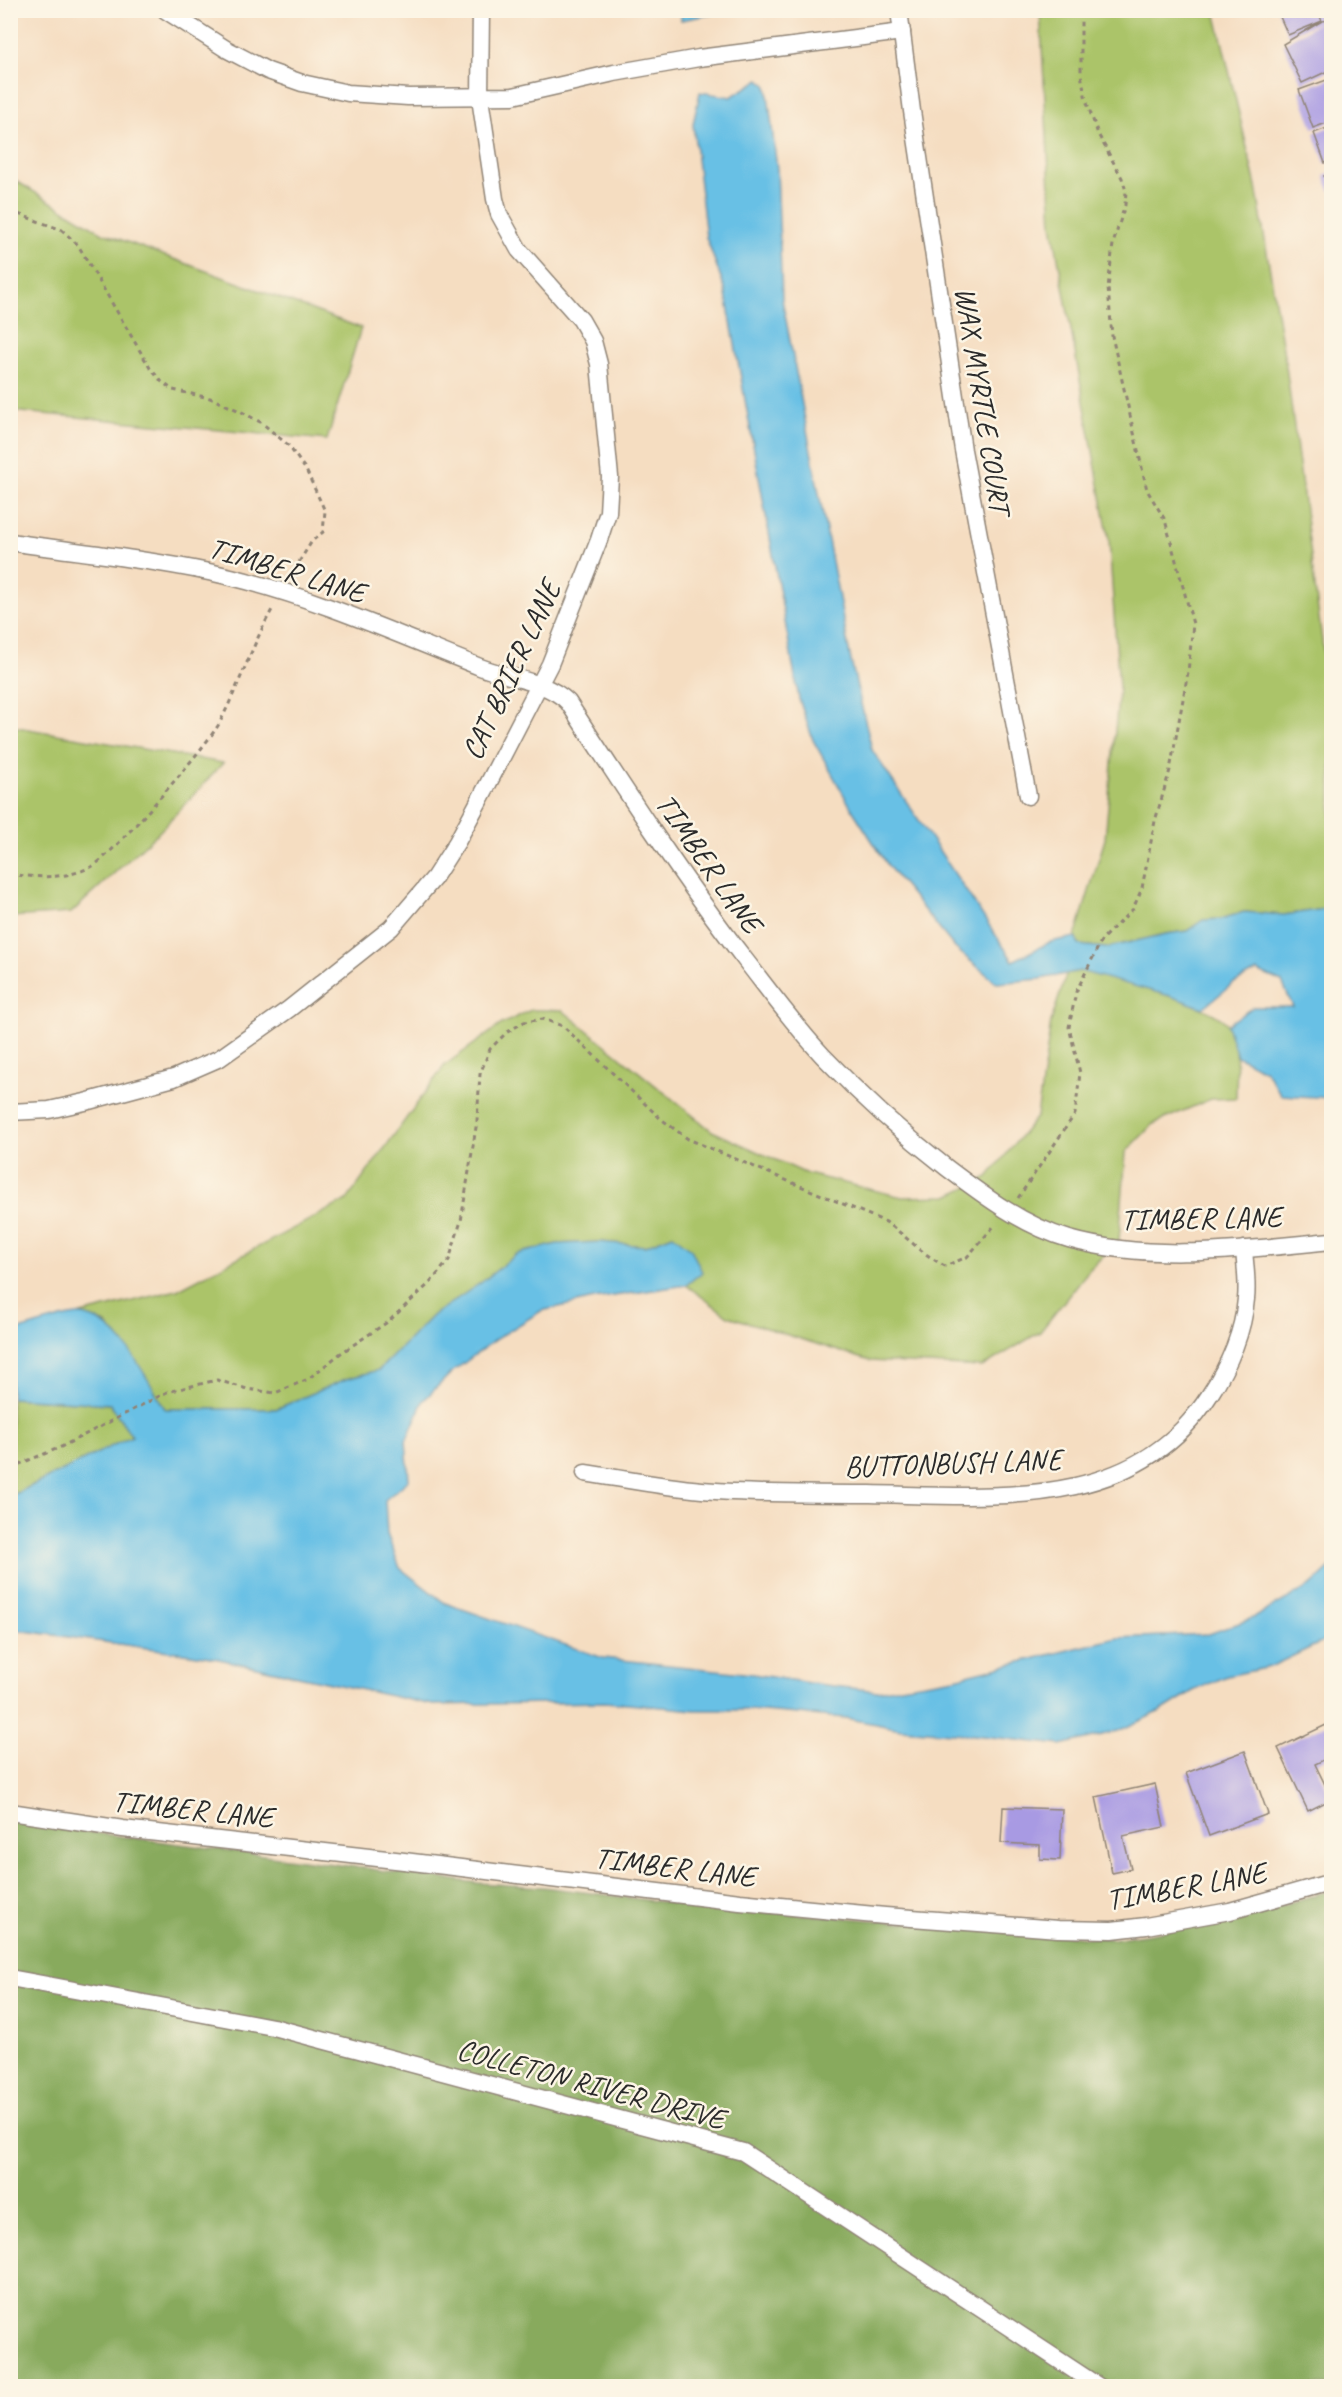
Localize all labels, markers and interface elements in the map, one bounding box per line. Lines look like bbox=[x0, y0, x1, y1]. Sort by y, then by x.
street label: WAX MYRTLE COURT bbox=[946, 284, 1021, 522]
street label: TIMBER LANE bbox=[204, 528, 374, 613]
street label: CAT BRIER LANE bbox=[453, 571, 571, 766]
street label: TIMBER LANE bbox=[647, 786, 773, 943]
street label: TIMBER LANE bbox=[1120, 1198, 1286, 1238]
street label: BUTTONBUSH LANE bbox=[844, 1440, 1066, 1486]
street label: TIMBER LANE bbox=[111, 1782, 279, 1837]
street label: TIMBER LANE bbox=[593, 1838, 761, 1896]
street label: TIMBER LANE bbox=[1103, 1853, 1273, 1919]
street label: COLLETON RIVER DRIVE bbox=[453, 2030, 733, 2139]

